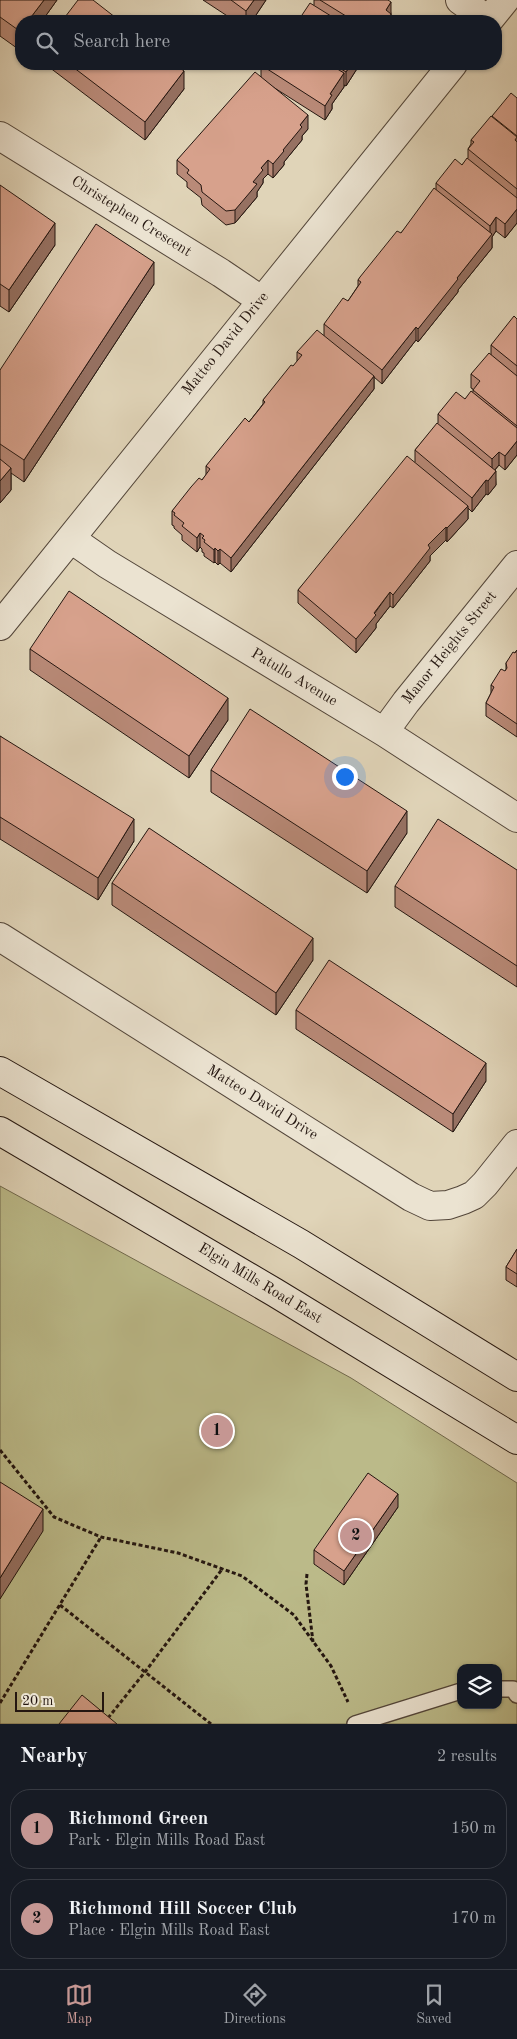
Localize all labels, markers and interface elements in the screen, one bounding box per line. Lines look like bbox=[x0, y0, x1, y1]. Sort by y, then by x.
search box bbox=[15, 15, 502, 70]
icon: search bbox=[33, 29, 61, 57]
text: Search here bbox=[73, 33, 170, 52]
street label: Christephen Crescent bbox=[68, 174, 194, 260]
street label: Matteo David Drive bbox=[180, 290, 272, 398]
street label: Manor Heights Street bbox=[400, 589, 500, 707]
street label: Patullo Avenue bbox=[248, 646, 340, 710]
your location bbox=[332, 764, 358, 790]
street label: Matteo David Drive bbox=[204, 1063, 320, 1143]
street label: Elgin Mills Road East bbox=[196, 1241, 324, 1327]
pin: 1 bbox=[201, 1412, 233, 1450]
pin: 2 bbox=[340, 1517, 372, 1555]
map controls bbox=[457, 1664, 502, 1709]
button: layers bbox=[457, 1664, 502, 1709]
scale bar bbox=[15, 1689, 104, 1712]
text: 20 m bbox=[22, 1694, 53, 1708]
text: Nearby bbox=[20, 1746, 88, 1767]
text: 2 results bbox=[437, 1749, 497, 1765]
text: Richmond Green bbox=[68, 1810, 208, 1829]
text: 1 bbox=[32, 1821, 42, 1837]
text: 150 m bbox=[451, 1821, 496, 1837]
text: Park · Elgin Mills Road East bbox=[68, 1833, 265, 1849]
text: Richmond Hill Soccer Club bbox=[68, 1900, 297, 1919]
text: 2 bbox=[32, 1911, 42, 1927]
text: 170 m bbox=[451, 1911, 496, 1927]
text: Place · Elgin Mills Road East bbox=[68, 1923, 270, 1939]
tab: Map bbox=[65, 1981, 93, 2028]
tab: Directions bbox=[224, 1981, 286, 2028]
tab: Saved bbox=[416, 1981, 452, 2028]

